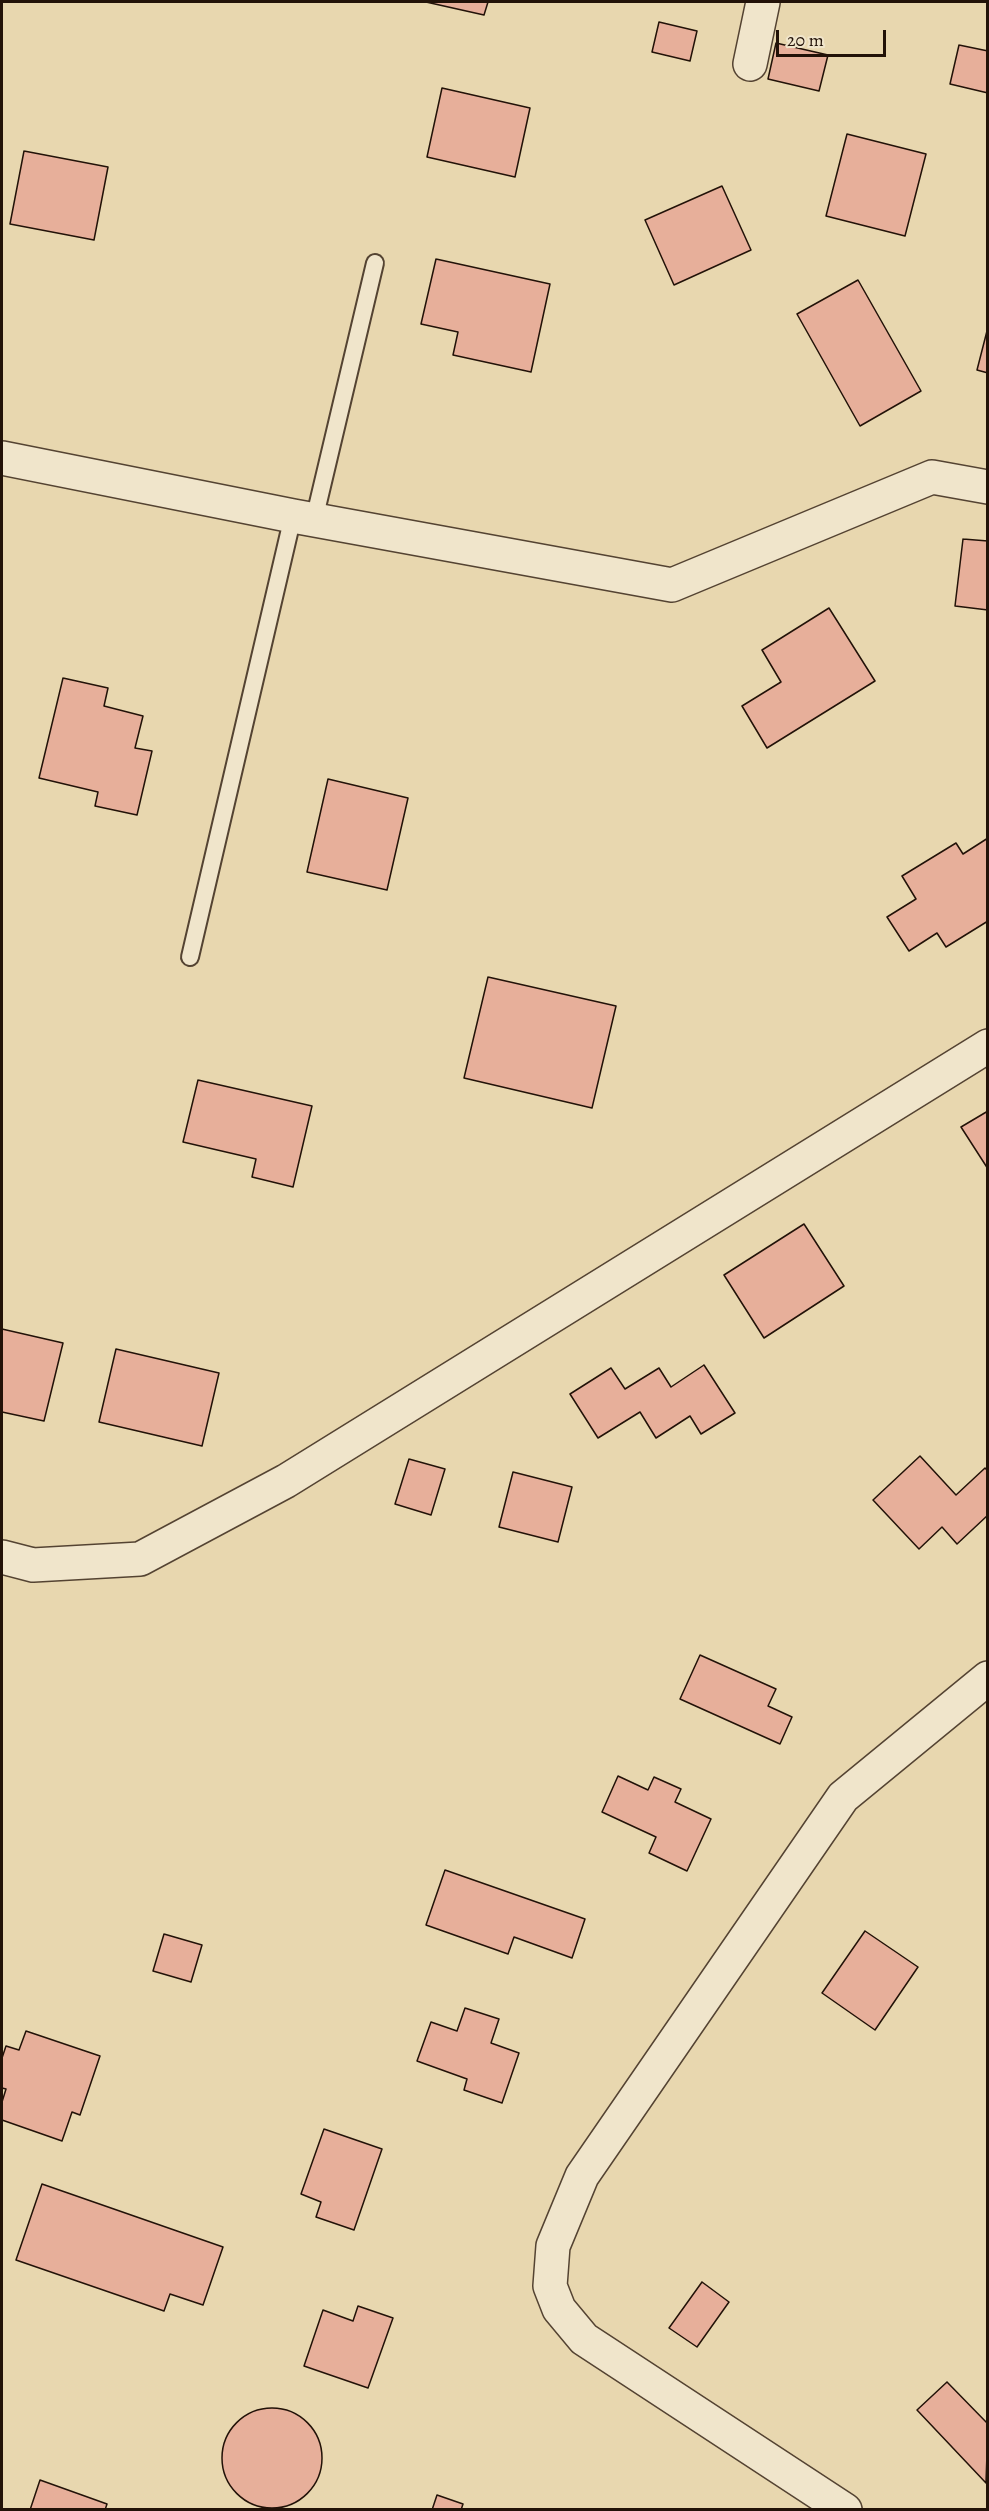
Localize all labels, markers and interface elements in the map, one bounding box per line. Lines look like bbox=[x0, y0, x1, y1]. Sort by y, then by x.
scale bar bbox=[779, 18, 888, 56]
text: 20 m bbox=[787, 28, 824, 52]

